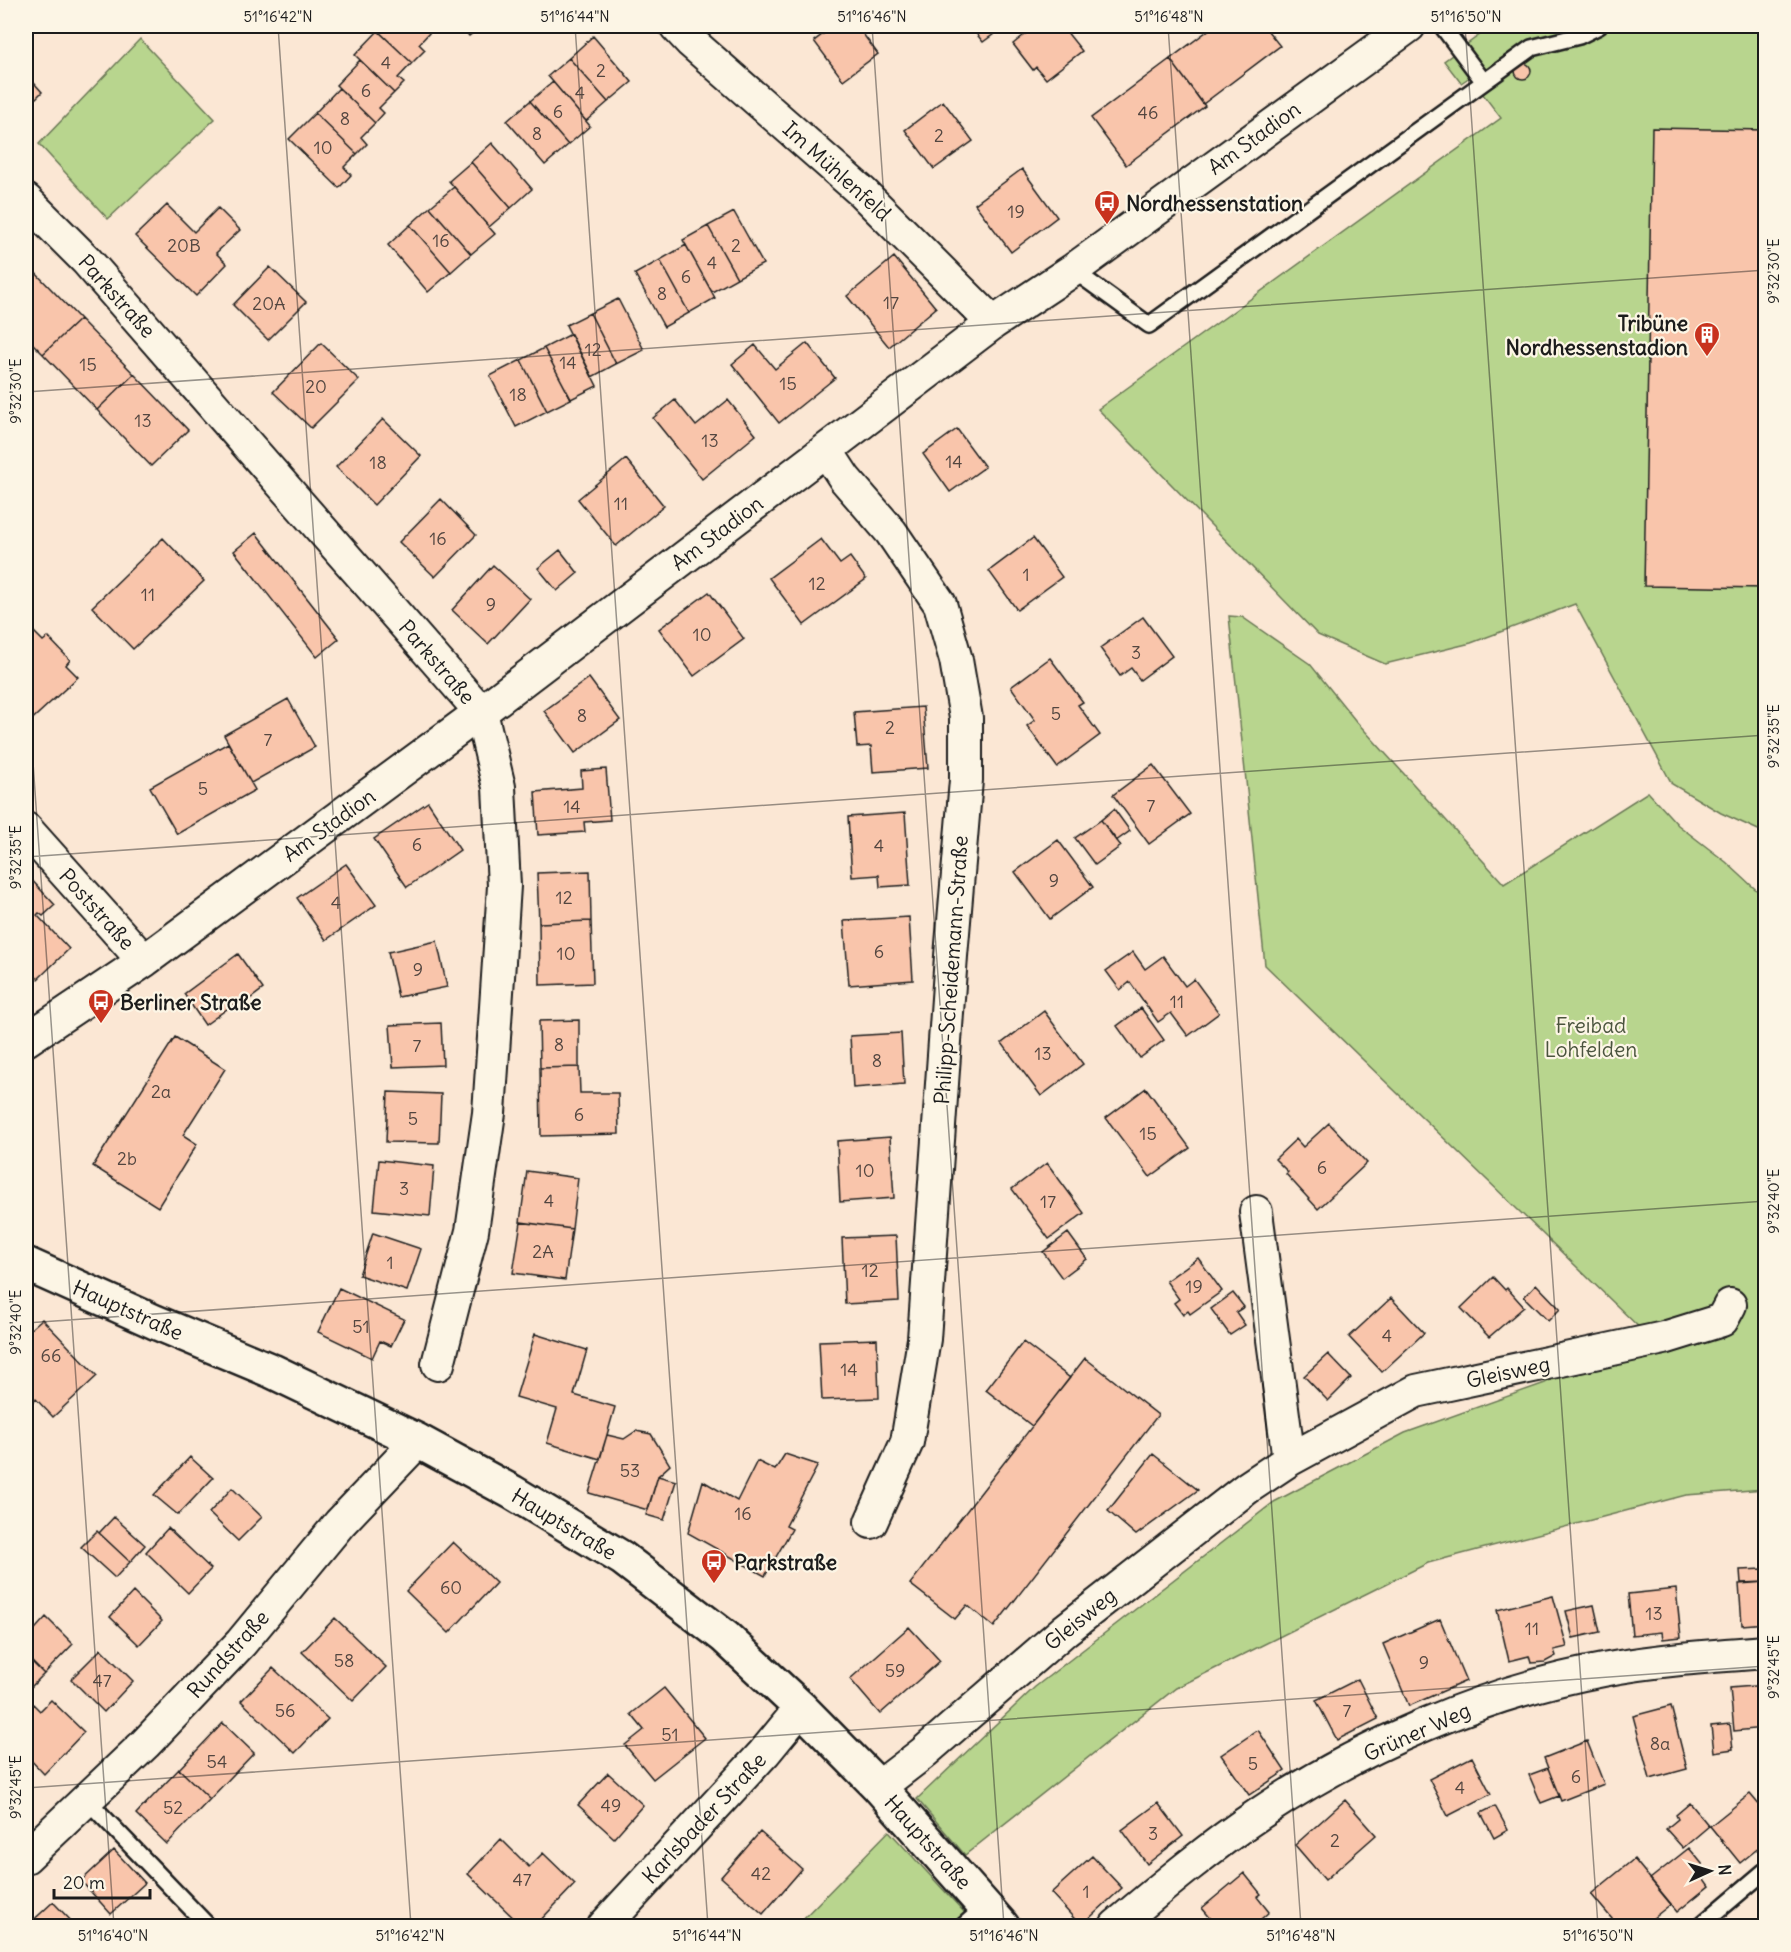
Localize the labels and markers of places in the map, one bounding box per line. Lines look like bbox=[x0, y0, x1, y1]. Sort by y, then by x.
bus stop icon: Nordhessenstation bbox=[1092, 188, 1122, 226]
place label: Nordhessenstation bbox=[1126, 190, 1303, 217]
place label: Tribüne Nordhessenstadion bbox=[1506, 310, 1688, 361]
building icon: Tribüne Nordhessenstadion bbox=[1692, 320, 1722, 358]
bus stop icon: Berliner Straße bbox=[86, 987, 116, 1025]
place label: Berliner Straße bbox=[120, 989, 262, 1016]
bus stop icon: Parkstraße bbox=[699, 1547, 729, 1585]
place label: Parkstraße bbox=[734, 1549, 837, 1576]

